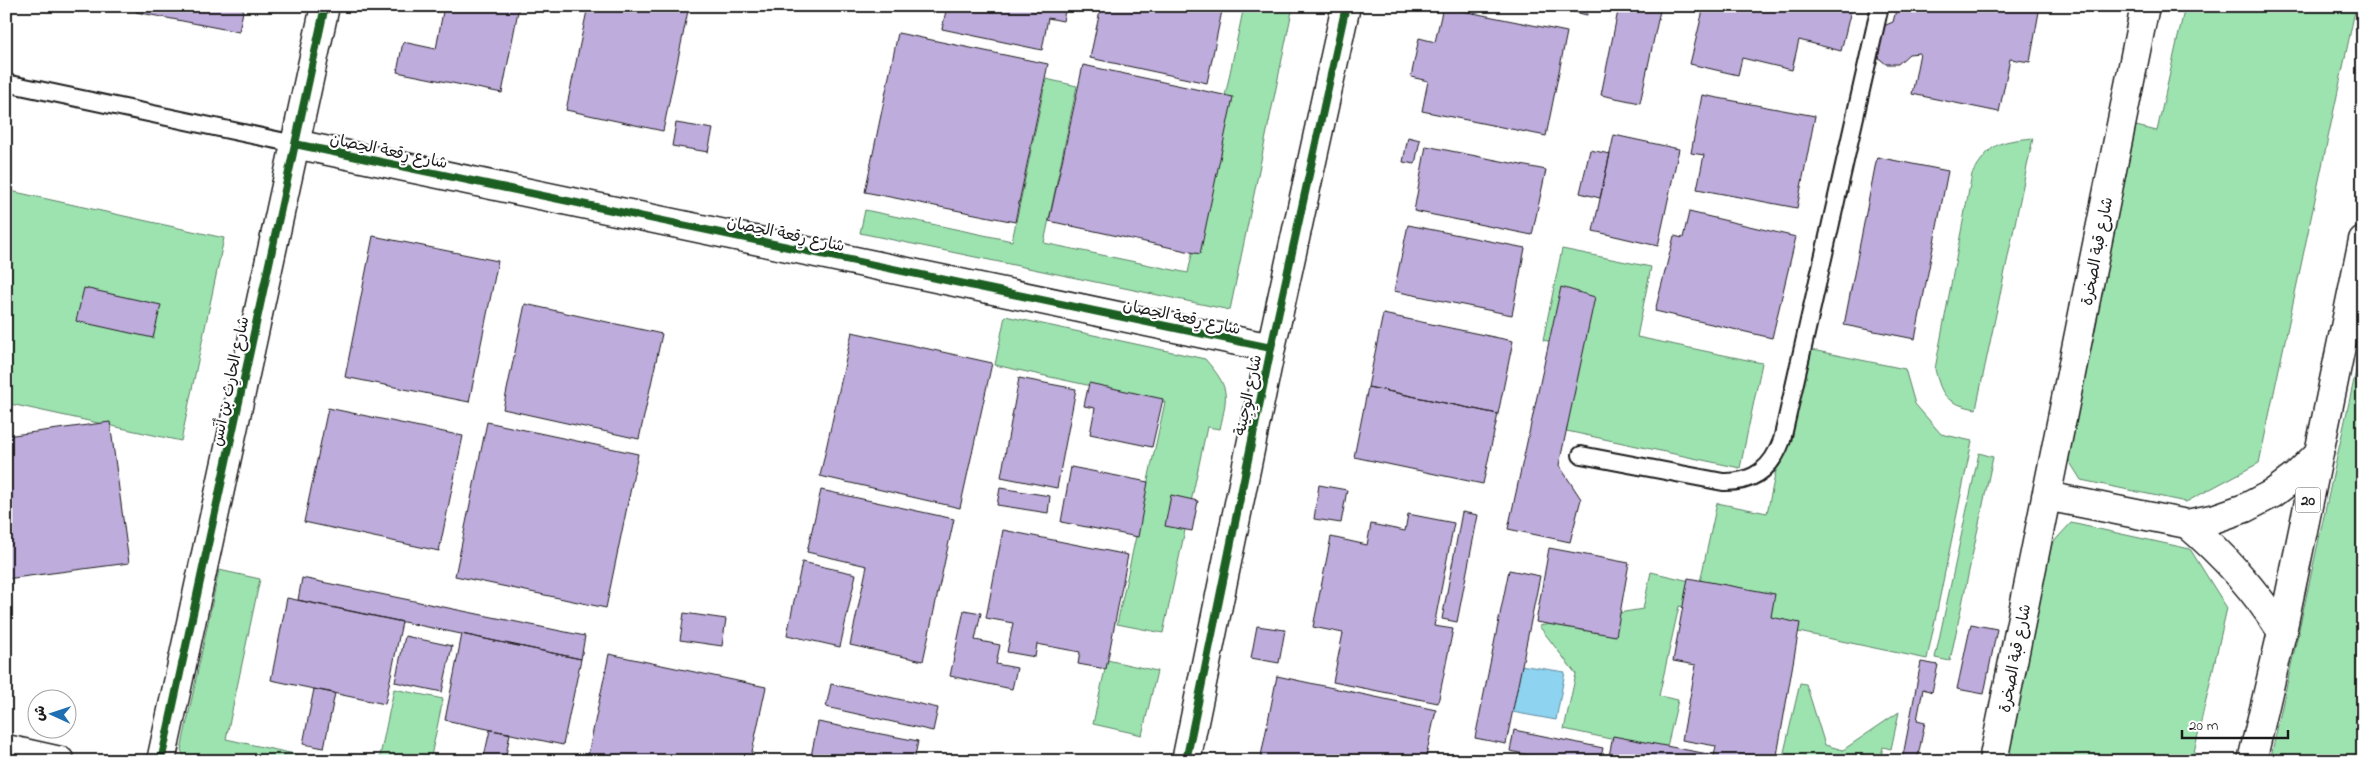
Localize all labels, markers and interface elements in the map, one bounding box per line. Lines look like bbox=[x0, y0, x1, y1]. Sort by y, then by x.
street label: شارع رِقعة الحِصان bbox=[327, 128, 450, 176]
street label: شارع قبة الصخرة bbox=[2076, 195, 2120, 308]
street label: شارع رِقعة الحِصان bbox=[724, 211, 847, 259]
street label: شارع رِقعة الحِصان bbox=[1120, 294, 1243, 342]
street label: شارع الحارِث بن أنَس bbox=[205, 314, 256, 449]
street label: شارع الوِجِينة bbox=[1229, 353, 1269, 438]
road number: 20 bbox=[2296, 488, 2320, 512]
street label: شارع قبة الصخرة bbox=[1994, 602, 2038, 715]
north arrow bbox=[28, 690, 78, 740]
text: ش bbox=[30, 705, 51, 722]
scale bar bbox=[2182, 707, 2288, 739]
text: 20 m bbox=[2189, 715, 2219, 737]

